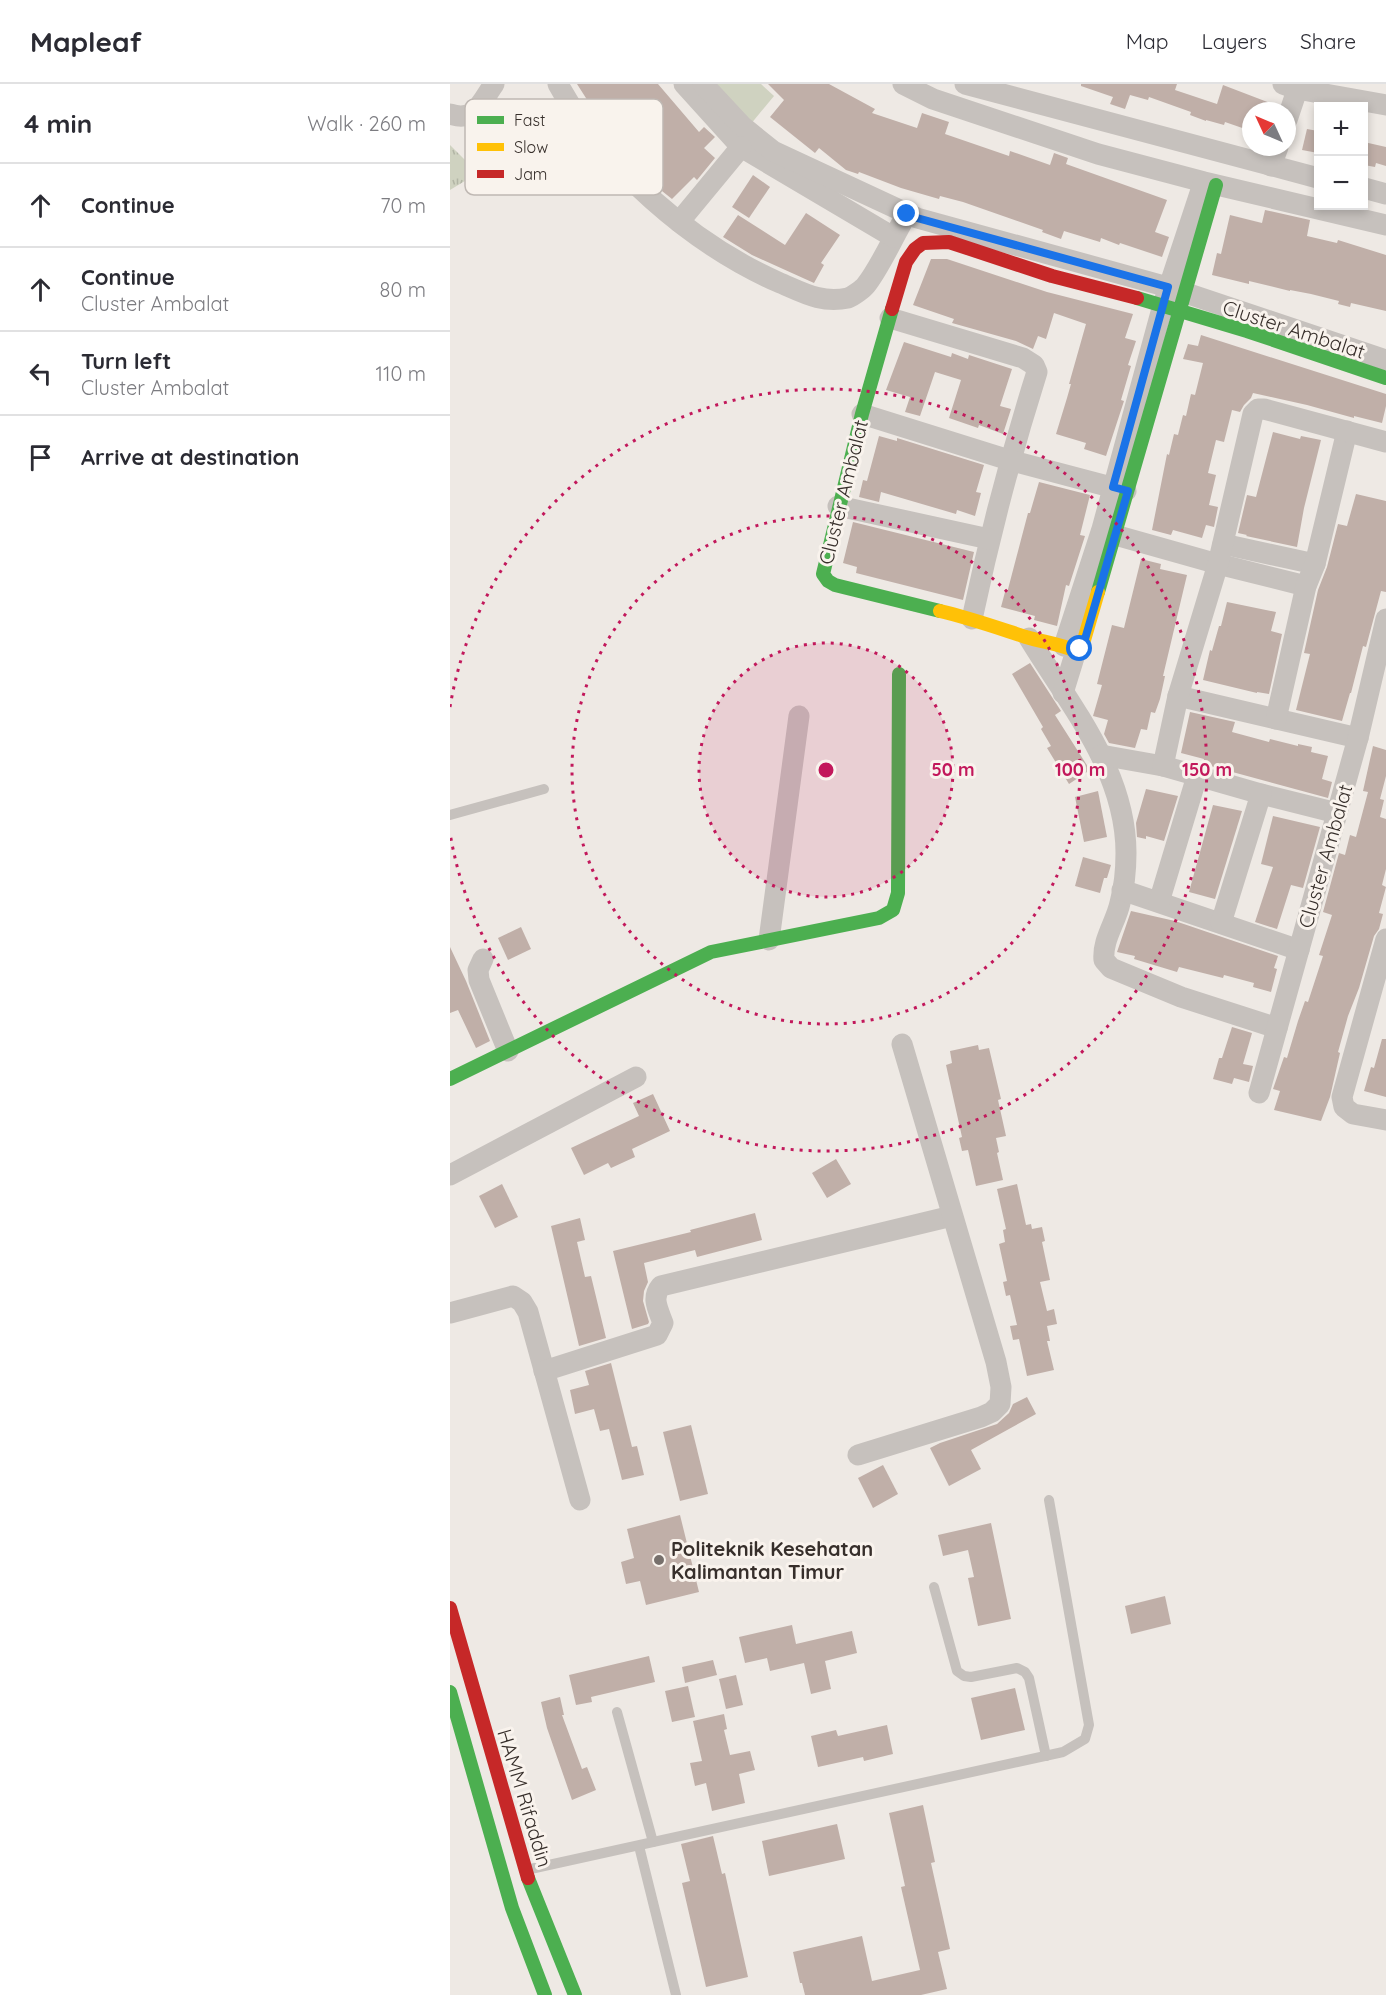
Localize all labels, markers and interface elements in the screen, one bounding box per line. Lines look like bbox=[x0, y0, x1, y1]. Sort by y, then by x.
text: Mapleaf bbox=[30, 24, 142, 59]
text: Map bbox=[1126, 28, 1169, 54]
text: Layers bbox=[1202, 28, 1267, 54]
text: Share bbox=[1300, 28, 1356, 54]
legend bbox=[465, 99, 663, 195]
north arrow bbox=[1242, 102, 1296, 156]
map controls bbox=[1314, 102, 1368, 210]
button: + bbox=[1314, 102, 1368, 156]
text: 4 min bbox=[24, 107, 92, 140]
text: Fast bbox=[514, 110, 545, 130]
text: Walk · 260 m bbox=[307, 111, 426, 136]
text: Slow bbox=[514, 137, 548, 157]
button: − bbox=[1314, 156, 1368, 210]
text: Jam bbox=[514, 164, 547, 184]
icon: ahead bbox=[24, 189, 57, 222]
text: Continue bbox=[81, 191, 175, 219]
text: 70 m bbox=[380, 193, 426, 218]
route end bbox=[893, 200, 919, 226]
text: Continue bbox=[81, 263, 175, 291]
icon: ahead bbox=[24, 273, 57, 306]
text: 80 m bbox=[380, 277, 426, 302]
text: Cluster Ambalat bbox=[81, 291, 229, 316]
street label: Cluster Ambalat bbox=[1220, 294, 1369, 364]
text: Turn left bbox=[81, 347, 171, 375]
icon: left bbox=[24, 357, 57, 390]
text: 110 m bbox=[376, 361, 426, 386]
text: Cluster Ambalat bbox=[81, 375, 229, 400]
street label: Cluster Ambalat bbox=[813, 417, 873, 567]
icon: arrive bbox=[24, 441, 57, 474]
text: Arrive at destination bbox=[81, 443, 299, 471]
route start bbox=[1066, 635, 1092, 661]
text: 50 m bbox=[931, 758, 975, 781]
text: 100 m bbox=[1055, 758, 1105, 781]
text: 150 m bbox=[1182, 758, 1232, 781]
centre of rings bbox=[816, 760, 836, 780]
street label: Cluster Ambalat bbox=[1293, 781, 1358, 931]
place label: Politeknik Kesehatan Kalimantan Timur bbox=[671, 1536, 873, 1584]
marker: Politeknik Kesehatan Kalimantan Timur bbox=[652, 1553, 666, 1567]
street label: HAMM Rifaddin bbox=[492, 1726, 558, 1870]

